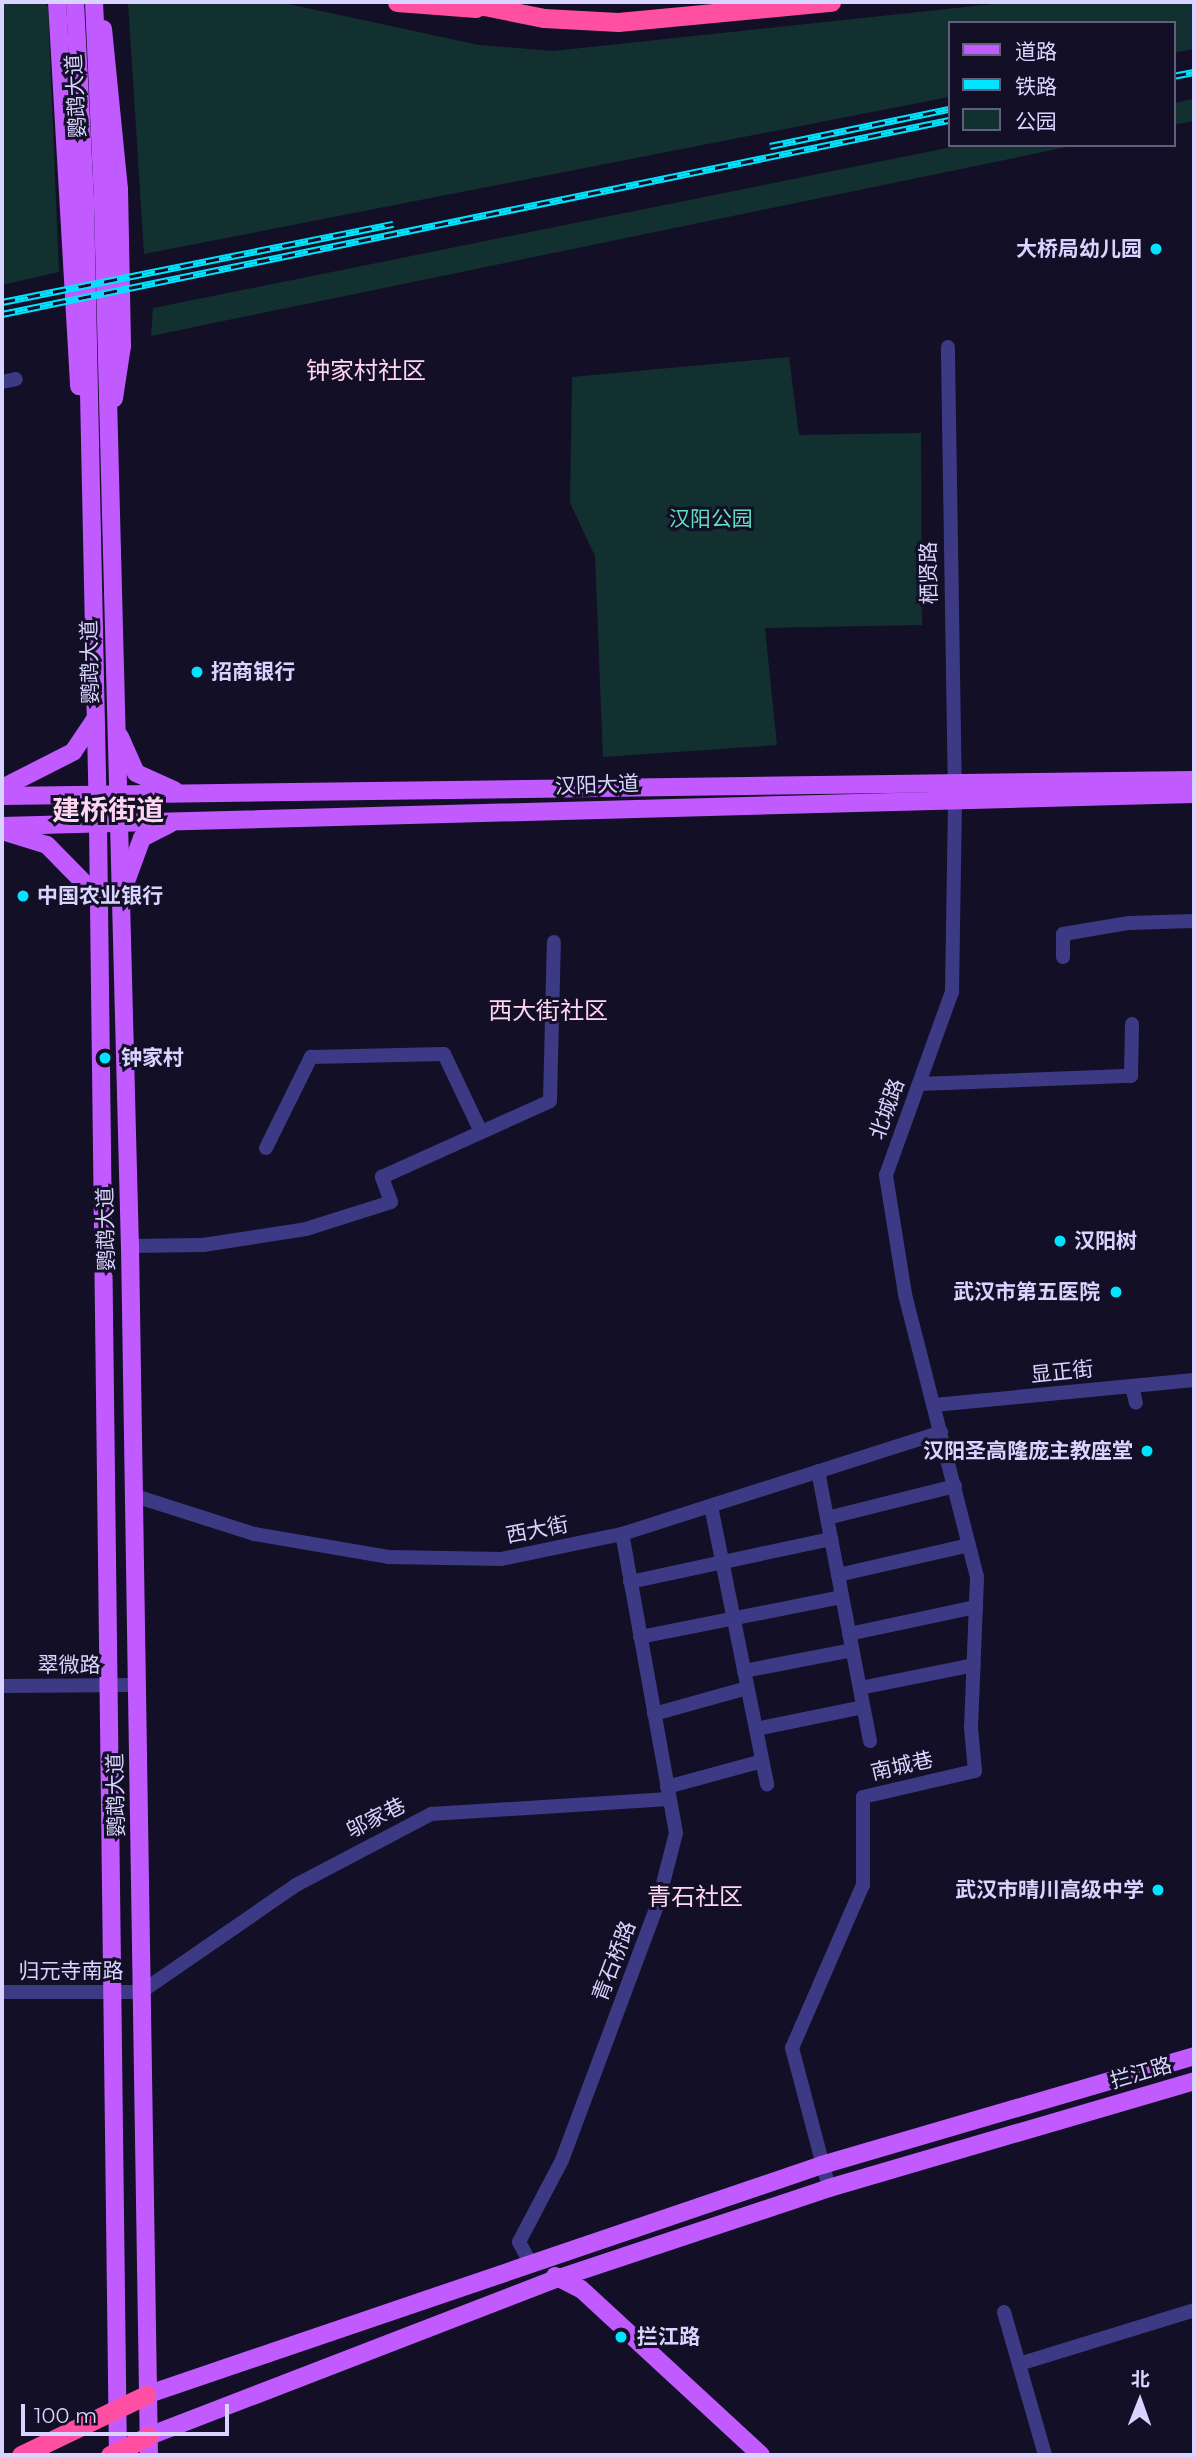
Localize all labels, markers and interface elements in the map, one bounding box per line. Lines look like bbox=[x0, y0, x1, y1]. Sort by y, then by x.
legend bbox=[948, 21, 1175, 147]
text: 道路 bbox=[1015, 39, 1057, 64]
street label: 鹦鹉大道 bbox=[61, 53, 91, 139]
text: 铁路 bbox=[1015, 74, 1057, 99]
text: 公园 bbox=[1015, 109, 1057, 134]
place label: 大桥局幼儿园 bbox=[1016, 236, 1142, 262]
marker: 大桥局幼儿园 bbox=[1148, 241, 1164, 257]
district label: 钟家村社区 bbox=[306, 357, 426, 385]
park label: 汉阳公园 bbox=[669, 506, 753, 532]
street label: 栖贤路 bbox=[916, 541, 942, 605]
street label: 鹦鹉大道 bbox=[77, 620, 103, 704]
place label: 招商银行 bbox=[211, 659, 295, 685]
marker: 招商银行 bbox=[189, 664, 205, 680]
street label: 汉阳大道 bbox=[555, 771, 639, 799]
district label: 建桥街道 bbox=[52, 793, 164, 827]
place label: 中国农业银行 bbox=[37, 883, 163, 909]
marker: 中国农业银行 bbox=[15, 888, 31, 904]
district label: 西大街社区 bbox=[488, 997, 608, 1025]
place label: 钟家村 bbox=[121, 1045, 184, 1071]
marker: 钟家村 bbox=[95, 1048, 115, 1068]
street label: 北城路 bbox=[864, 1075, 910, 1143]
street label: 鹦鹉大道 bbox=[93, 1187, 119, 1271]
place label: 汉阳树 bbox=[1074, 1228, 1137, 1254]
marker: 汉阳树 bbox=[1052, 1233, 1068, 1249]
place label: 武汉市第五医院 bbox=[953, 1279, 1100, 1305]
marker: 武汉市第五医院 bbox=[1106, 1282, 1126, 1302]
street label: 显正街 bbox=[1029, 1356, 1095, 1388]
place label: 汉阳圣高隆庞主教座堂 bbox=[923, 1438, 1133, 1464]
marker: 汉阳圣高隆庞主教座堂 bbox=[1139, 1443, 1155, 1459]
street label: 西大街 bbox=[504, 1512, 570, 1548]
street label: 翠微路 bbox=[38, 1652, 100, 1678]
street label: 南城巷 bbox=[868, 1747, 936, 1785]
street label: 鹦鹉大道 bbox=[103, 1753, 129, 1837]
street label: 邬家巷 bbox=[342, 1792, 410, 1844]
place label: 武汉市晴川高级中学 bbox=[955, 1877, 1144, 1903]
marker: 武汉市晴川高级中学 bbox=[1150, 1882, 1166, 1898]
district label: 青石社区 bbox=[647, 1883, 743, 1911]
street label: 青石桥路 bbox=[587, 1917, 641, 2005]
street label: 归元寺南路 bbox=[19, 1958, 123, 1984]
street label: 拦江路 bbox=[1107, 2052, 1175, 2094]
place label: 拦江路 bbox=[637, 2324, 700, 2350]
marker: 拦江路 bbox=[611, 2327, 631, 2347]
north arrow bbox=[1105, 2366, 1175, 2436]
text: 北 bbox=[1131, 2368, 1150, 2391]
scale bar bbox=[24, 2390, 233, 2434]
text: 100 m bbox=[34, 2403, 97, 2428]

